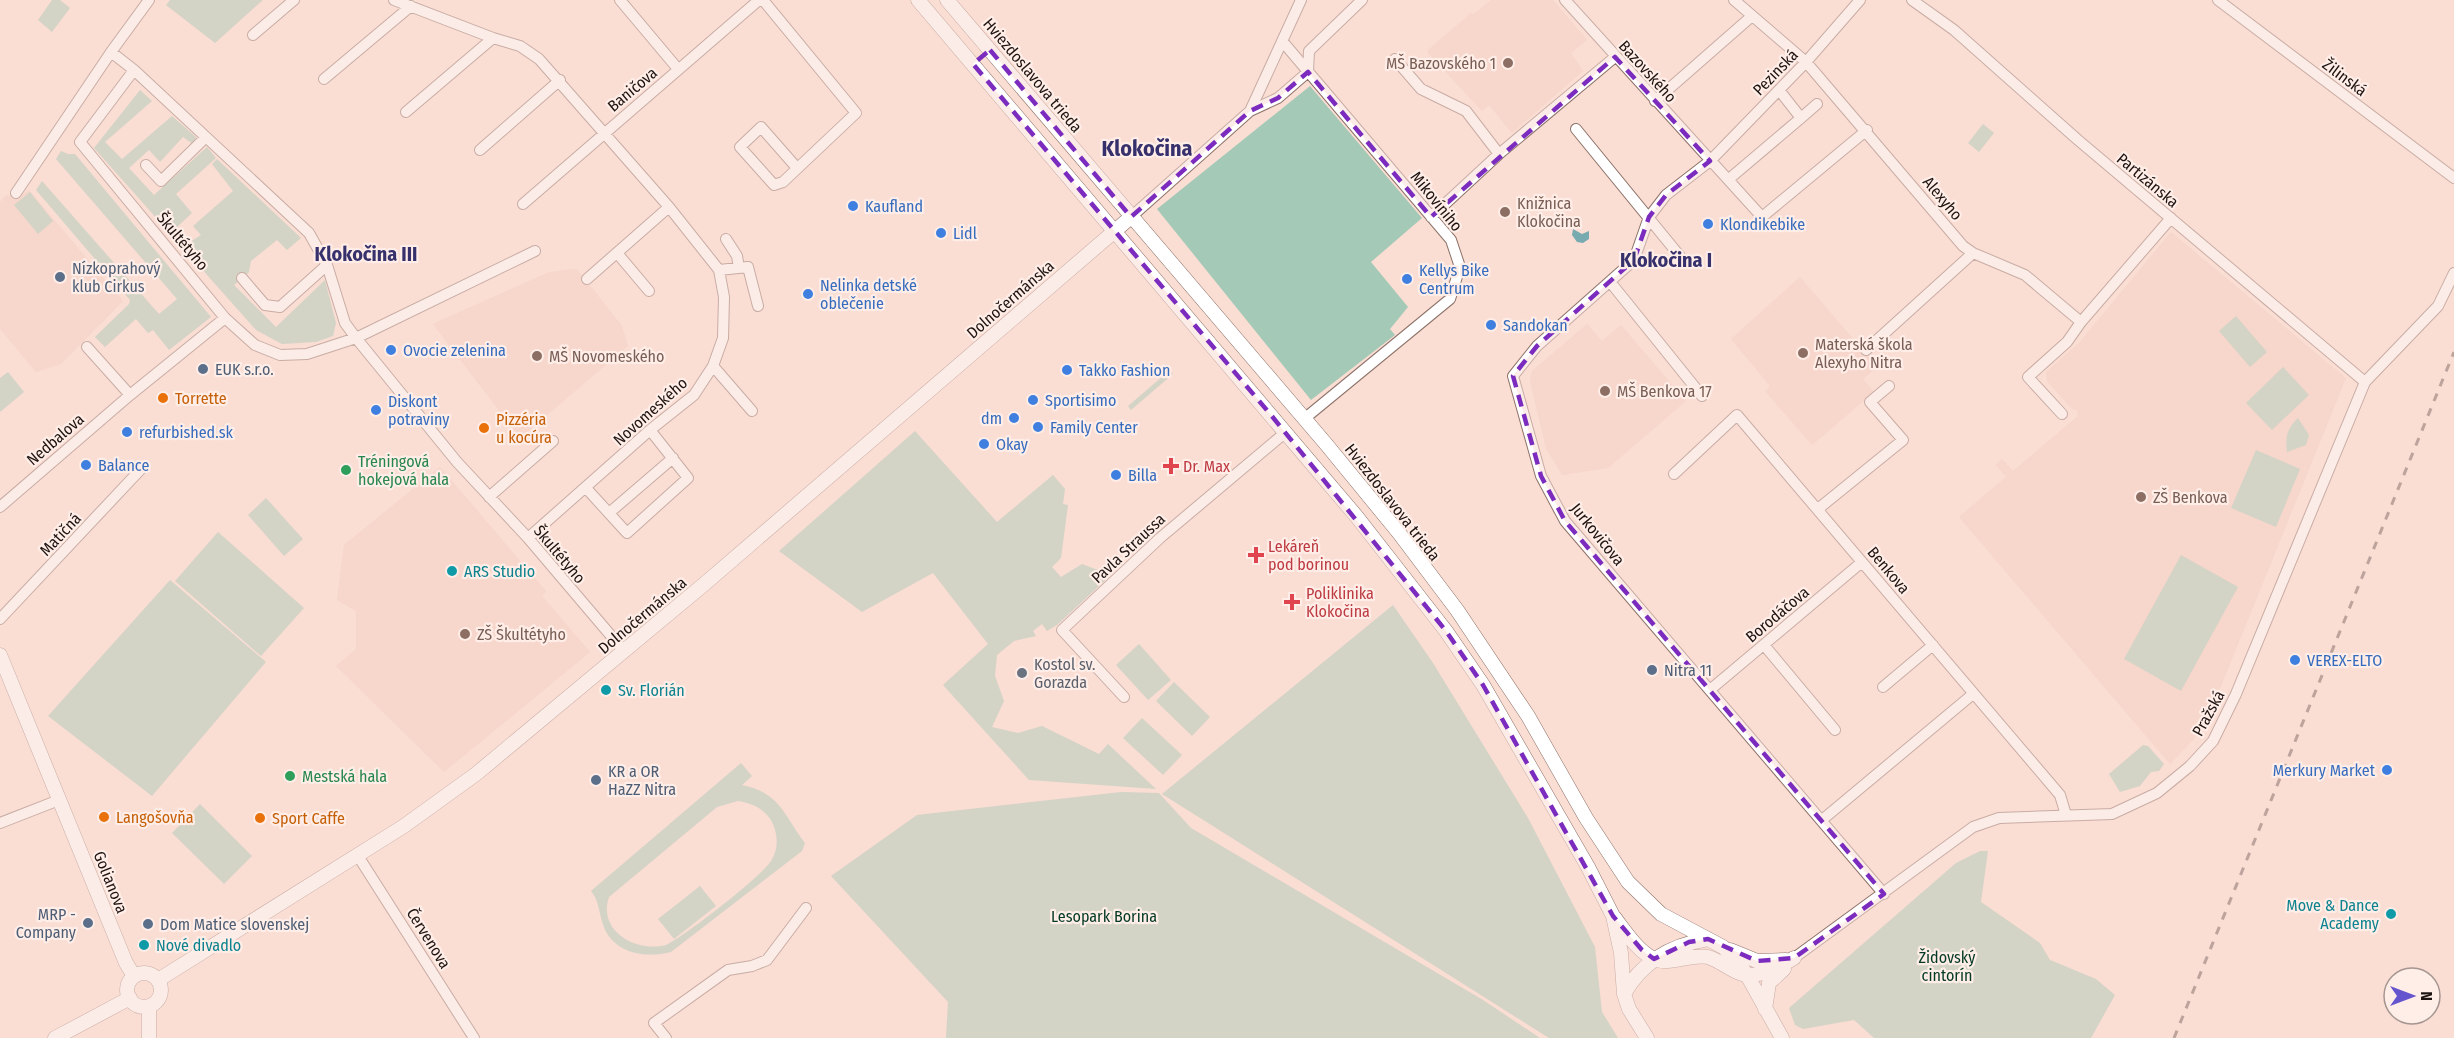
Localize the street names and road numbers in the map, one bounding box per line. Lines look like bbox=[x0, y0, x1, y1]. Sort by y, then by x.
street label: Hviezdoslavova trieda bbox=[979, 14, 1086, 137]
street label: Bazovského bbox=[1615, 36, 1680, 106]
street label: Pezinská bbox=[1749, 45, 1802, 99]
street label: Žilinská bbox=[2319, 54, 2371, 100]
street label: Baničova bbox=[604, 63, 661, 116]
street label: Partizánska bbox=[2113, 149, 2182, 212]
street label: Mikovíniho bbox=[1407, 168, 1467, 235]
street label: Alexyho bbox=[1919, 173, 1966, 224]
street label: Škultétyho bbox=[153, 208, 213, 274]
street label: Dolnočermánska bbox=[963, 256, 1058, 342]
street label: Novomeského bbox=[610, 373, 691, 449]
street label: Nedbalova bbox=[23, 409, 88, 469]
street label: Hviezdoslavova trieda bbox=[1341, 440, 1444, 565]
street label: Jurkovičova bbox=[1567, 499, 1629, 569]
street label: Matičná bbox=[36, 509, 85, 560]
street label: Pavla Straussa bbox=[1088, 509, 1169, 587]
street label: Škultétyho bbox=[530, 521, 590, 587]
street label: Benkova bbox=[1864, 543, 1914, 598]
street label: Dolnočermánska bbox=[594, 573, 690, 658]
street label: Borodáčova bbox=[1742, 582, 1813, 646]
street label: Pražská bbox=[2188, 687, 2229, 739]
street label: Golianova bbox=[90, 848, 132, 916]
street label: Červenova bbox=[403, 904, 456, 972]

